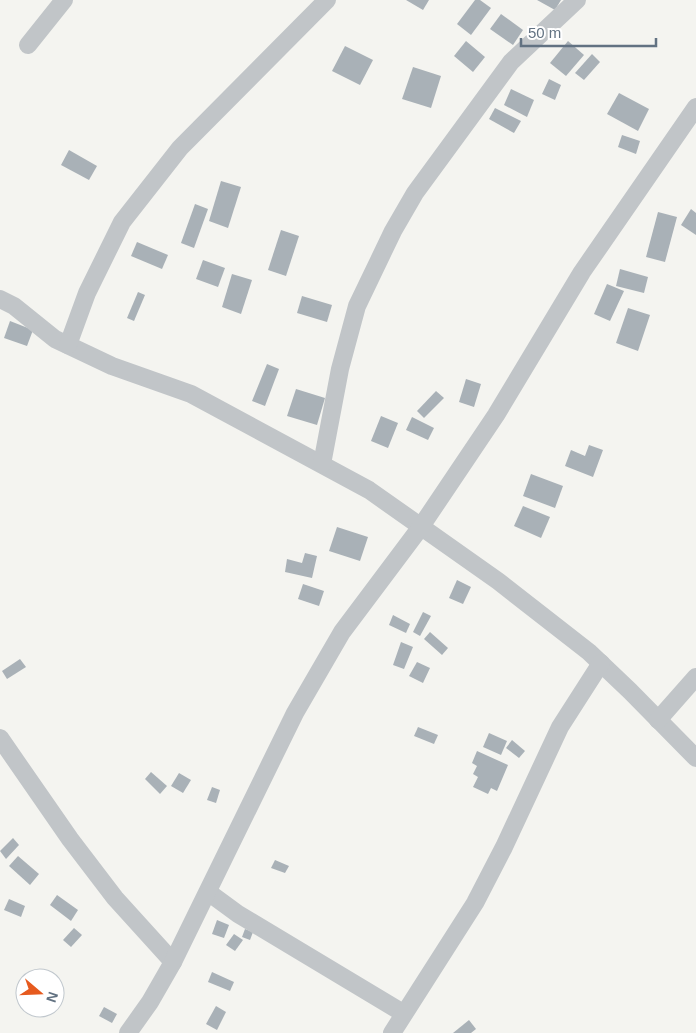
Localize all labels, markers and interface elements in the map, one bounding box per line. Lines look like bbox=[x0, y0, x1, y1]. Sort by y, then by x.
scale bar bbox=[521, 15, 656, 47]
text: 50 m bbox=[528, 24, 561, 41]
north arrow bbox=[15, 968, 65, 1018]
text: N bbox=[43, 990, 62, 1005]

